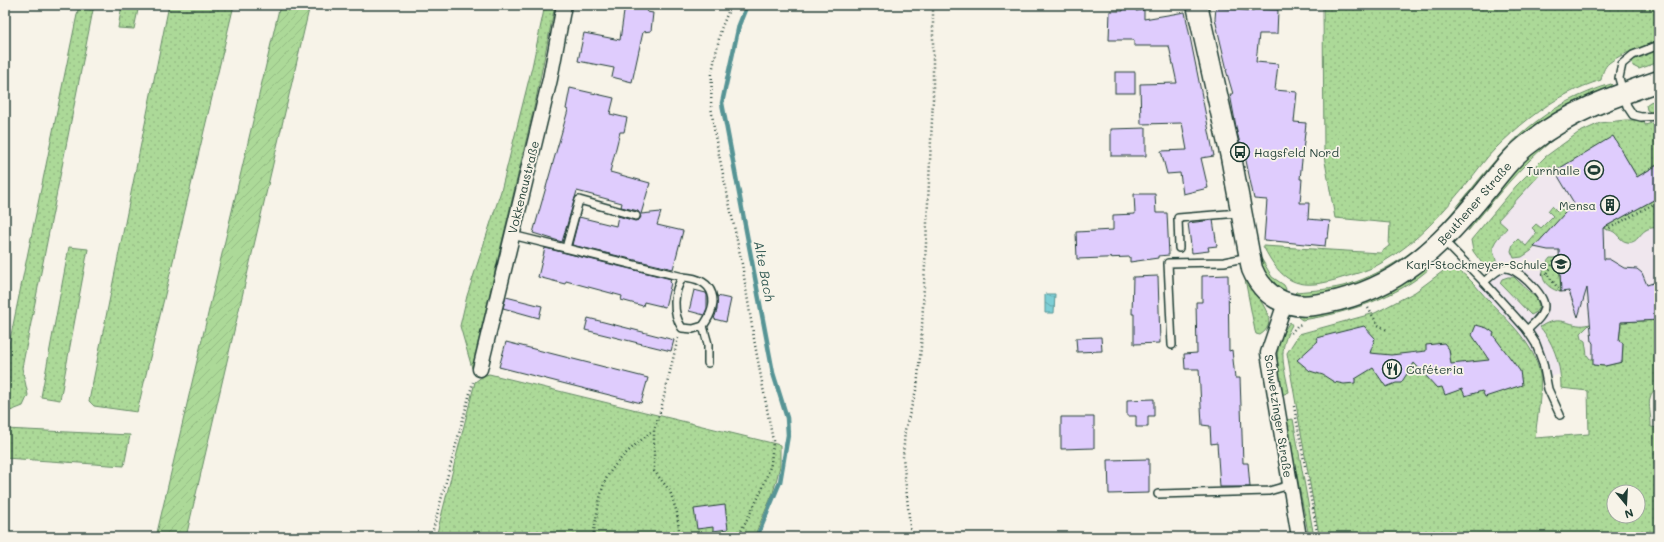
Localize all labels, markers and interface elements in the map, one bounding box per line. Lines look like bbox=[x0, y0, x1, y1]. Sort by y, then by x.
street label: Vokkenaustraße bbox=[504, 139, 542, 235]
bus stop icon: Hagsfeld Nord bbox=[1229, 141, 1251, 163]
place label: Hagsfeld Nord bbox=[1254, 144, 1339, 160]
street label: Beuthener Straße bbox=[1433, 158, 1515, 248]
sports icon: Turnhalle bbox=[1583, 159, 1605, 181]
place label: Turnhalle bbox=[1526, 162, 1580, 178]
building icon: Mensa bbox=[1599, 194, 1621, 216]
place label: Mensa bbox=[1559, 197, 1596, 213]
water label: Alte Bach bbox=[751, 239, 779, 303]
school or university icon: Karl-Stockmeyer-Schule bbox=[1550, 253, 1572, 275]
place label: Karl-Stockmeyer-Schule bbox=[1406, 256, 1547, 272]
street label: Schwetzinger Straße bbox=[1261, 353, 1297, 479]
restaurant icon: Caféteria bbox=[1381, 358, 1403, 380]
place label: Caféteria bbox=[1406, 361, 1464, 377]
north arrow bbox=[1606, 484, 1646, 524]
text: N bbox=[1623, 506, 1636, 522]

